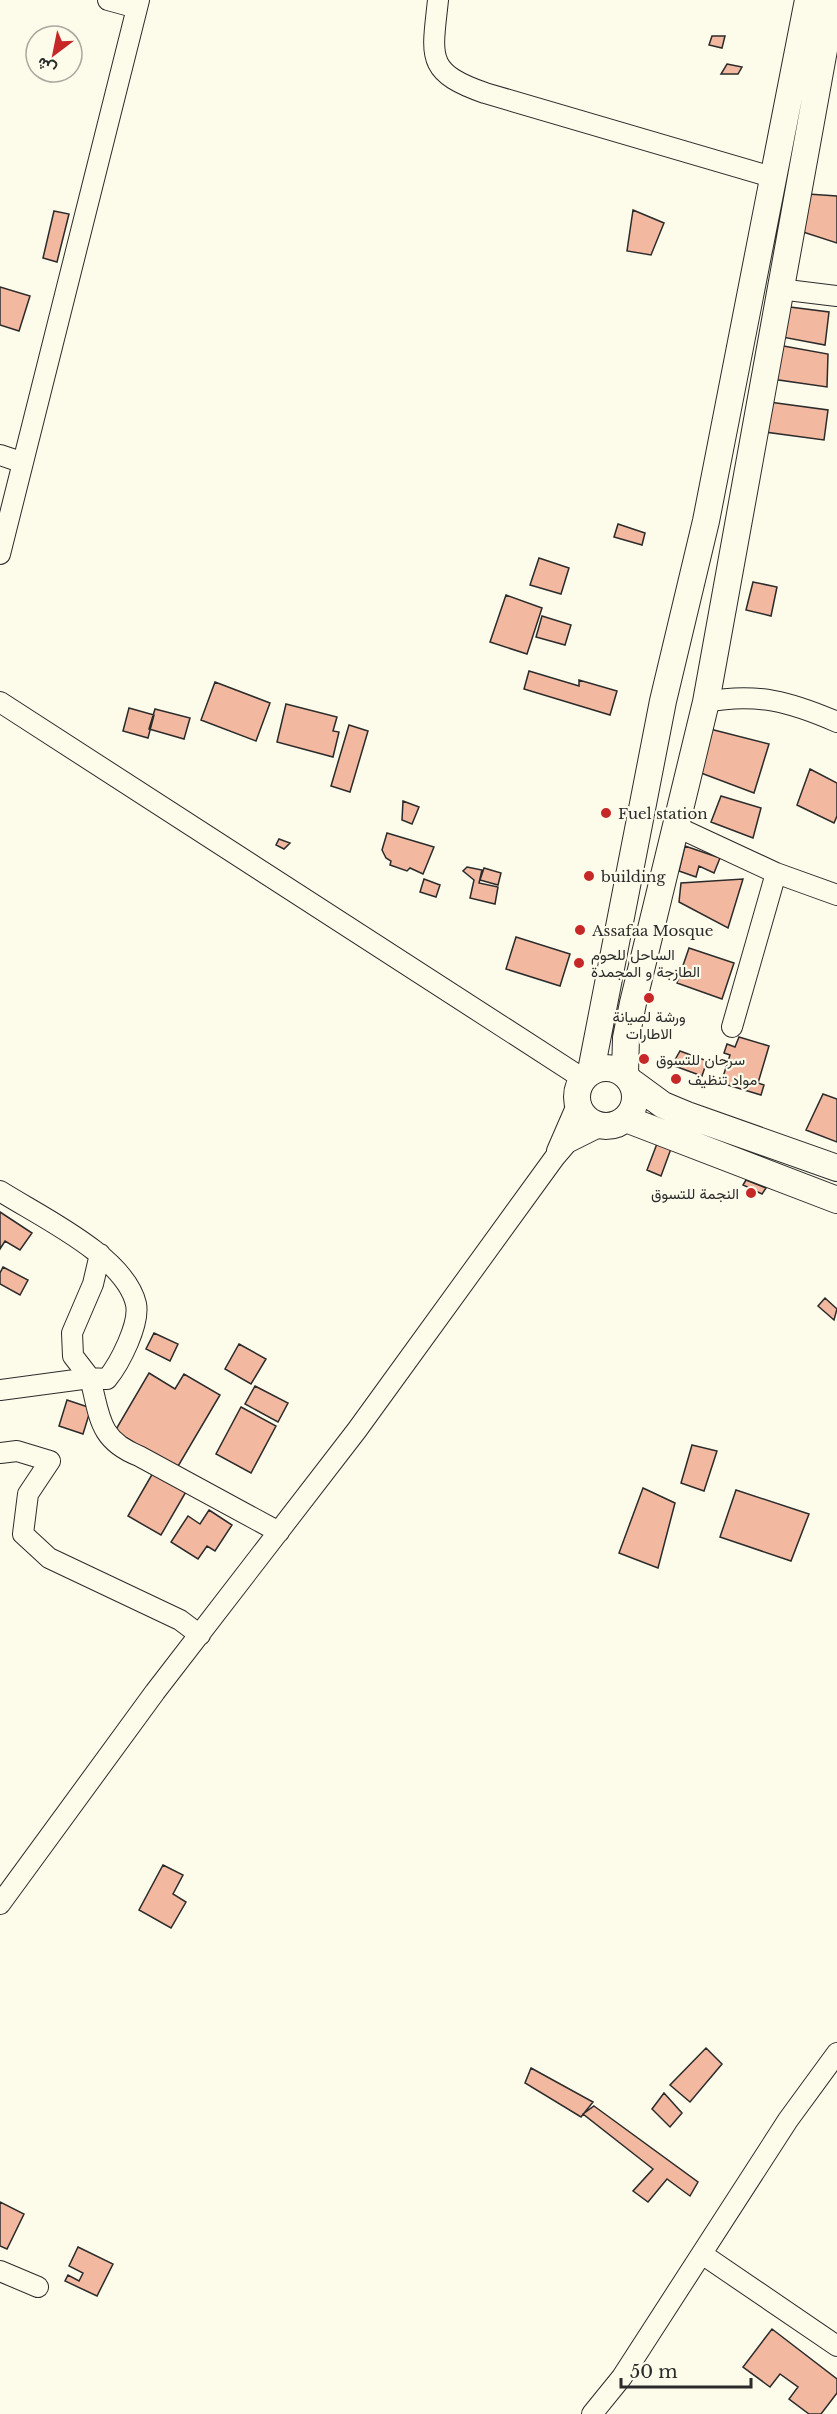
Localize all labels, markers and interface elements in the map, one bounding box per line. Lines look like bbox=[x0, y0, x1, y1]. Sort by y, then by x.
north arrow bbox=[24, 24, 84, 84]
text: ش bbox=[33, 53, 60, 80]
place label: Fuel station bbox=[618, 804, 708, 823]
marker: Fuel station bbox=[599, 806, 613, 820]
place label: building bbox=[600, 867, 666, 886]
marker: building bbox=[582, 869, 596, 883]
place label: Assafaa Mosque bbox=[591, 921, 713, 940]
marker: Assafaa Mosque bbox=[573, 923, 587, 937]
place label: الساحل للحوم الطازجة و المجمدة bbox=[591, 945, 700, 981]
marker: الساحل للحوم الطازجة و المجمدة bbox=[572, 956, 586, 970]
marker: ورشة لصيانة الاطارات bbox=[642, 991, 656, 1005]
place label: ورشة لصيانة الاطارات bbox=[612, 1007, 686, 1043]
place label: سرحان للتسوق bbox=[656, 1050, 745, 1069]
marker: سرحان للتسوق bbox=[637, 1052, 651, 1066]
place label: مواد تنظيف bbox=[688, 1070, 757, 1089]
marker: مواد تنظيف bbox=[669, 1072, 683, 1086]
place label: النجمة للتسوق bbox=[651, 1184, 739, 1203]
marker: النجمة للتسوق bbox=[744, 1186, 758, 1200]
scale bar bbox=[621, 2351, 752, 2389]
text: 50 m bbox=[630, 2361, 678, 2383]

